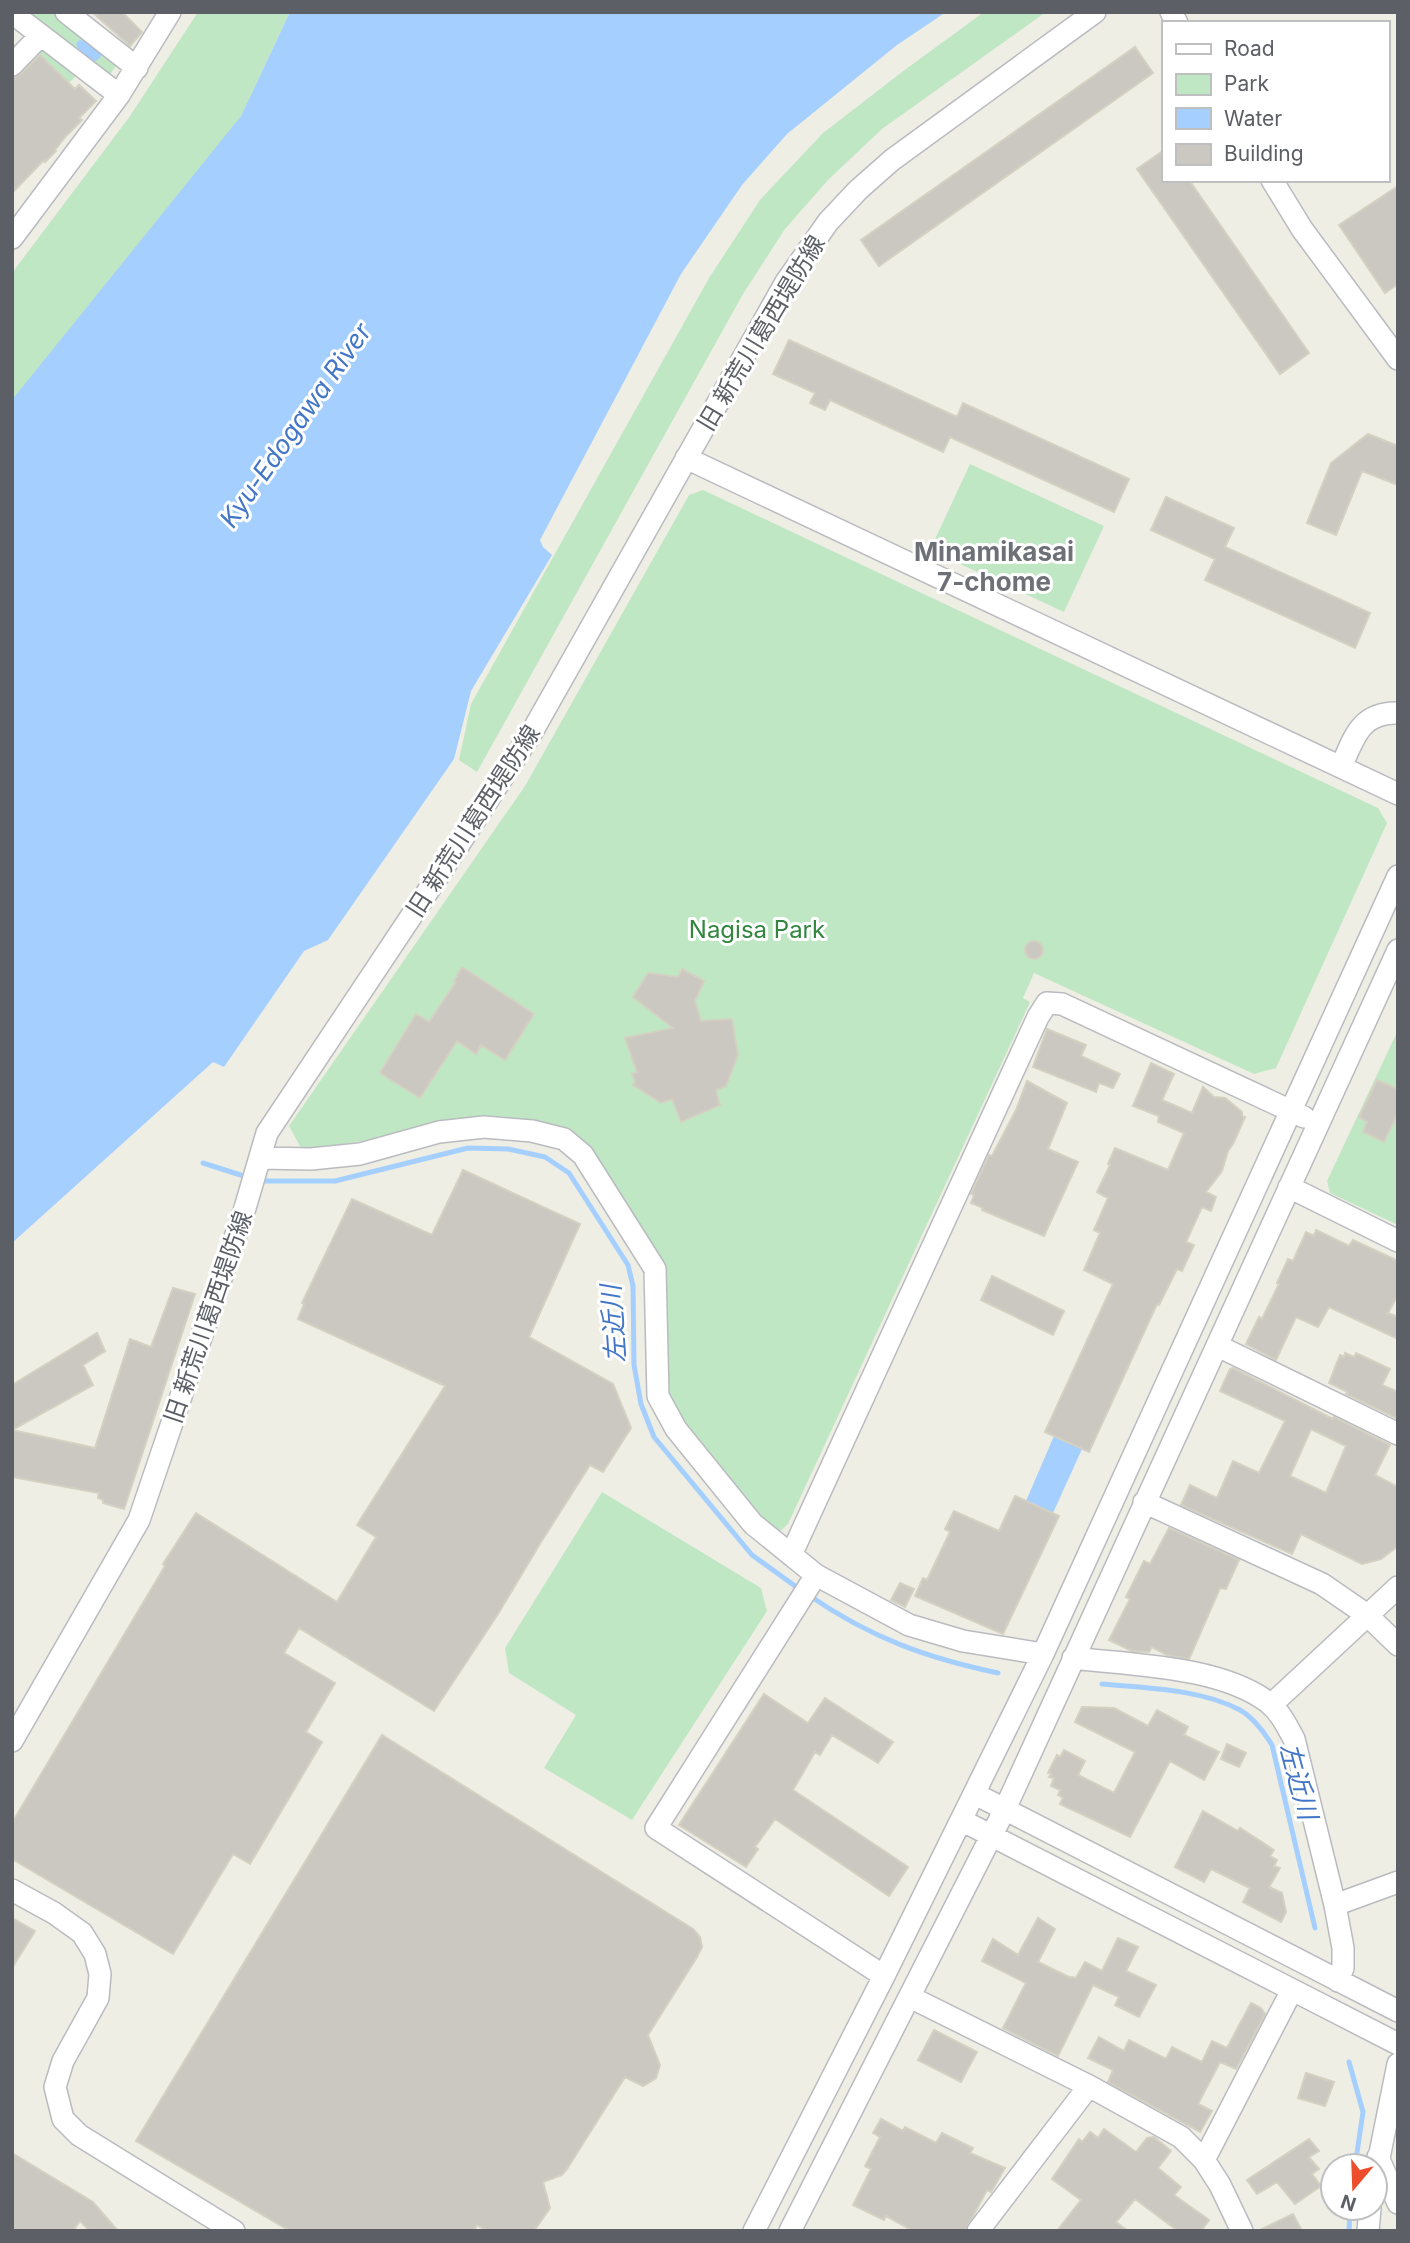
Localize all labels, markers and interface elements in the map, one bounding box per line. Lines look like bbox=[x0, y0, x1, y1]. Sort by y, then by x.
legend bbox=[1162, 21, 1389, 182]
text: Road bbox=[1224, 36, 1275, 61]
text: Park bbox=[1224, 71, 1269, 96]
text: Water bbox=[1224, 106, 1282, 131]
text: Building bbox=[1224, 141, 1304, 166]
street label: 旧 新荒川葛西堤防線 bbox=[691, 230, 831, 436]
water label: Kyu-Edogawa River bbox=[213, 316, 378, 533]
district label: Minamikasai 7-chome bbox=[914, 536, 1074, 597]
street label: 旧 新荒川葛西堤防線 bbox=[400, 720, 546, 922]
park label: Nagisa Park bbox=[689, 915, 825, 944]
street label: 旧 新荒川葛西堤防線 bbox=[158, 1207, 258, 1427]
water label: 左近川 bbox=[595, 1281, 631, 1364]
water label: 左近川 bbox=[1274, 1739, 1325, 1826]
north arrow bbox=[1319, 2152, 1389, 2222]
text: N bbox=[1338, 2189, 1359, 2216]

